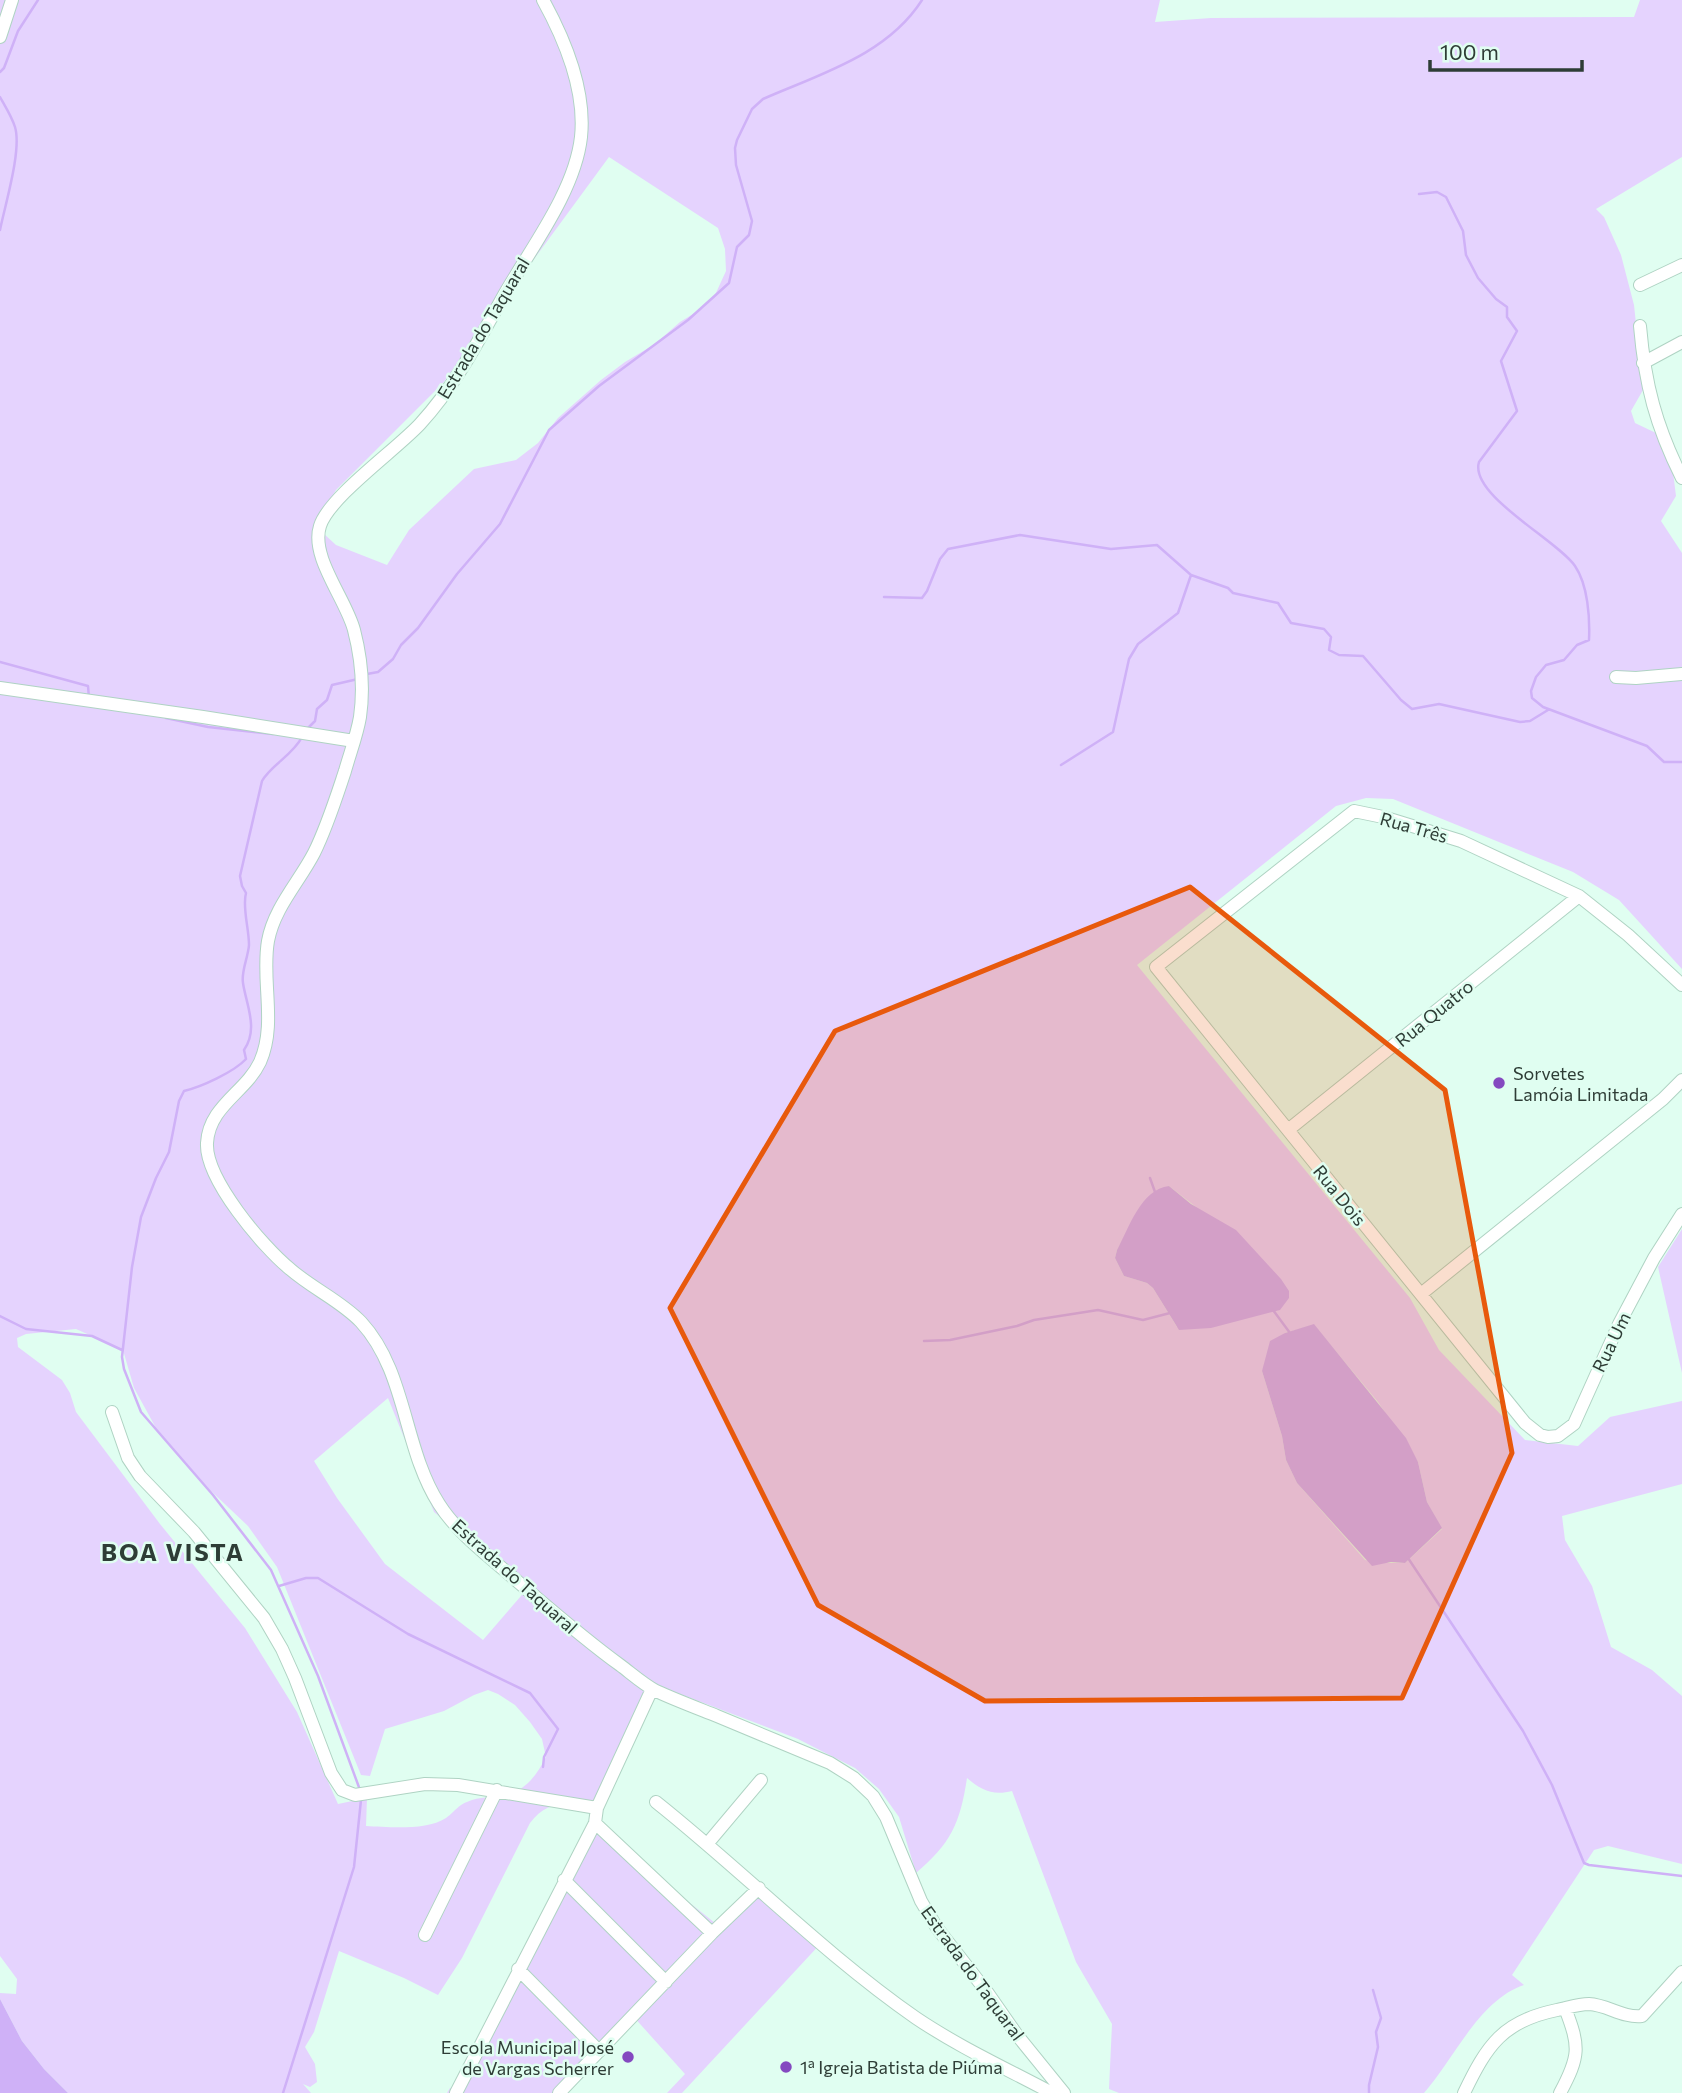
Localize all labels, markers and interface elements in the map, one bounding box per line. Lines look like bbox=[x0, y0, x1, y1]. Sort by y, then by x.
scale bar bbox=[1430, 28, 1582, 72]
text: 100 m bbox=[1440, 39, 1499, 64]
street label: Estrada do Taquaral bbox=[432, 253, 534, 403]
street label: Rua Três bbox=[1378, 807, 1450, 847]
street label: Rua Quatro bbox=[1391, 975, 1477, 1051]
place label: Sorvetes Lamóia Limitada bbox=[1513, 1062, 1649, 1105]
marker: Sorvetes Lamóia Limitada bbox=[1491, 1075, 1507, 1091]
street label: Rua Dois bbox=[1309, 1160, 1371, 1230]
street label: Rua Um bbox=[1587, 1309, 1635, 1375]
street label: Estrada do Taquaral bbox=[448, 1514, 582, 1638]
district label: BOA VISTA bbox=[101, 1537, 245, 1566]
street label: Estrada do Taquaral bbox=[917, 1901, 1029, 2045]
place label: Escola Municipal José de Vargas Scherrer bbox=[441, 2036, 614, 2079]
marker: Escola Municipal José de Vargas Scherrer bbox=[620, 2049, 636, 2065]
place label: 1ª Igreja Batista de Piúma bbox=[800, 2056, 1003, 2078]
marker: 1ª Igreja Batista de Piúma bbox=[778, 2059, 794, 2075]

